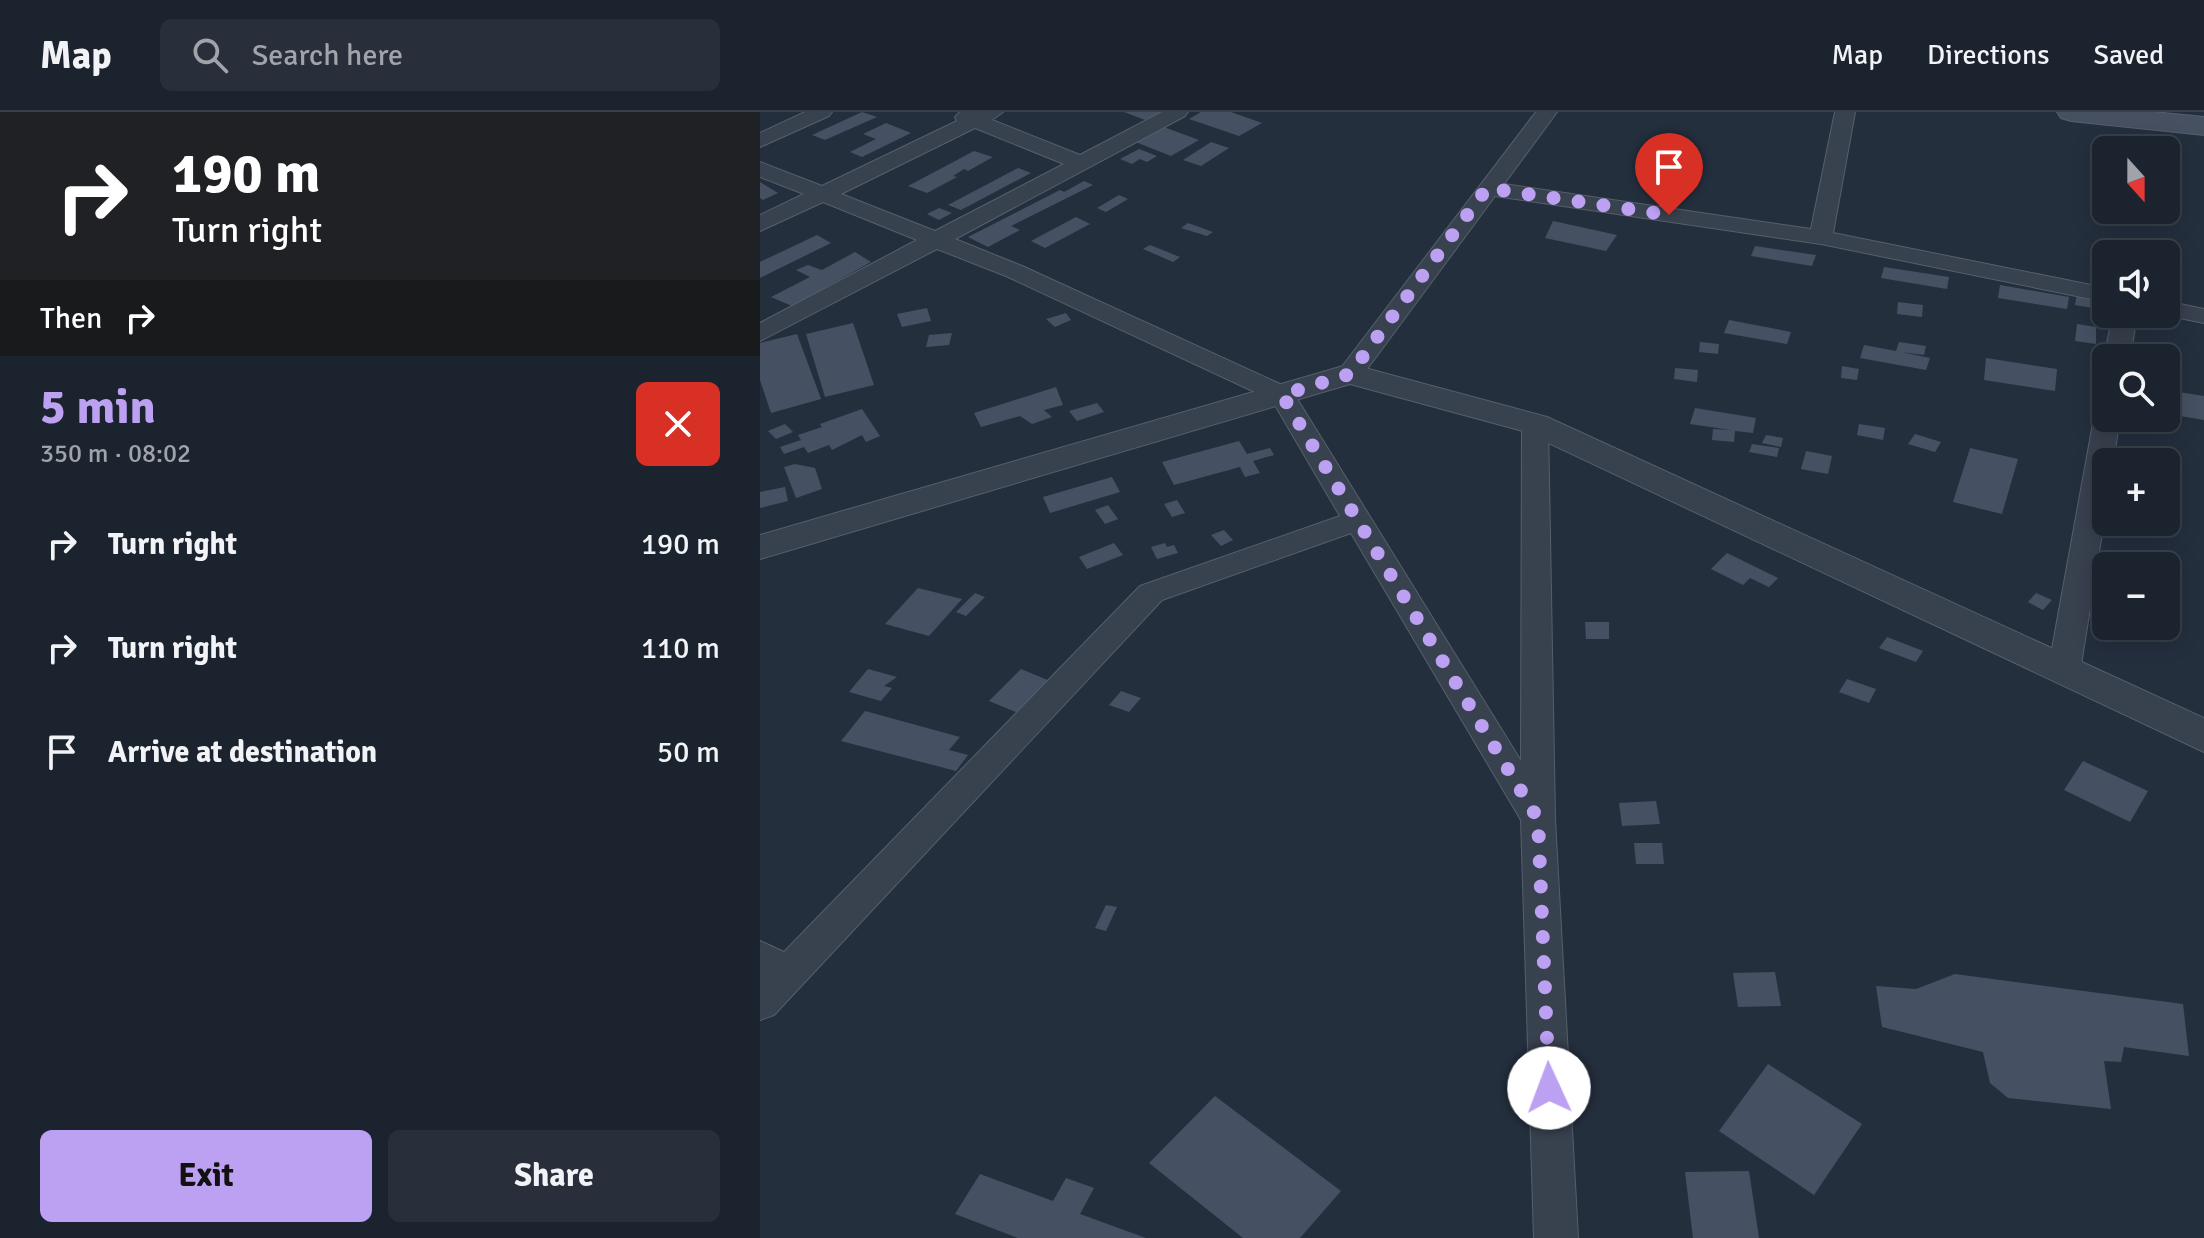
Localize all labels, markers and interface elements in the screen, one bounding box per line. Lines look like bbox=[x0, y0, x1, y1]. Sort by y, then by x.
search box bbox=[160, 19, 720, 91]
text: Map bbox=[40, 32, 112, 79]
icon: search bbox=[188, 33, 232, 77]
text: Search here bbox=[252, 37, 403, 74]
text: Map bbox=[1831, 38, 1883, 72]
text: Directions bbox=[1927, 38, 2049, 72]
text: Saved bbox=[2093, 38, 2164, 72]
pin bbox=[1635, 133, 1703, 215]
north arrow bbox=[2092, 136, 2180, 224]
map controls bbox=[2092, 136, 2180, 640]
text: 190 m bbox=[172, 139, 320, 208]
icon: right bbox=[40, 144, 144, 248]
icon: arrive bbox=[1647, 145, 1691, 189]
text: Turn right bbox=[172, 208, 322, 253]
button: sound bbox=[2092, 240, 2180, 328]
icon: right bbox=[118, 296, 162, 340]
text: Then bbox=[40, 300, 102, 337]
button: search bbox=[2092, 344, 2180, 432]
text: 5 min bbox=[40, 378, 156, 437]
button: close bbox=[636, 382, 720, 466]
text: 350 m · 08:02 bbox=[40, 438, 191, 470]
button: + bbox=[2092, 448, 2180, 536]
icon: right bbox=[40, 522, 84, 566]
text: Turn right bbox=[108, 526, 237, 563]
text: 190 m bbox=[641, 526, 720, 563]
button: − bbox=[2092, 552, 2180, 640]
icon: right bbox=[40, 626, 84, 670]
text: Turn right bbox=[108, 630, 237, 667]
text: 110 m bbox=[641, 630, 720, 667]
icon: arrive bbox=[40, 730, 84, 774]
text: Arrive at destination bbox=[108, 734, 377, 771]
text: 50 m bbox=[657, 734, 720, 771]
position arrow bbox=[1507, 1046, 1591, 1130]
button: Exit bbox=[40, 1130, 372, 1222]
button: Share bbox=[388, 1130, 720, 1222]

